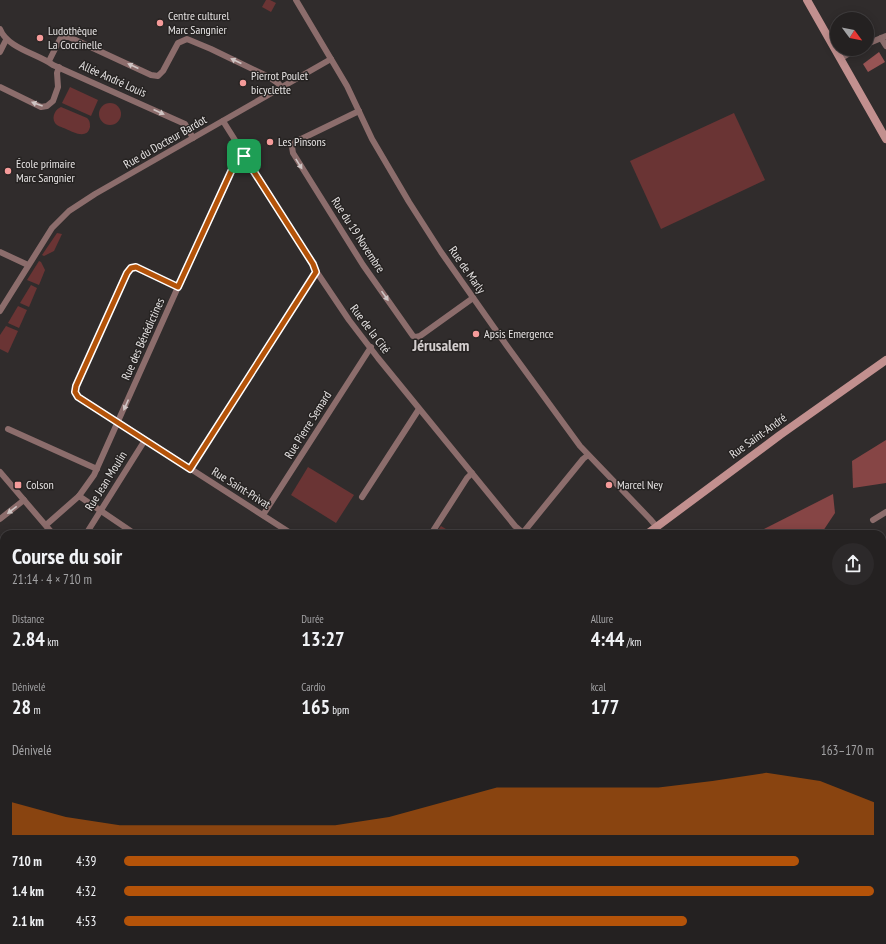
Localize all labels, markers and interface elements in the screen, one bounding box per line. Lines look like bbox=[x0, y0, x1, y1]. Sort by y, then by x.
place label: Centre culturel Marc Sangnier bbox=[168, 8, 230, 37]
north arrow bbox=[830, 12, 874, 56]
map controls bbox=[830, 12, 874, 56]
marker: Centre culturel Marc Sangnier bbox=[155, 18, 165, 28]
place label: Ludothèque La Coccinelle bbox=[48, 23, 102, 52]
marker: Ludothèque La Coccinelle bbox=[35, 33, 45, 43]
street label: Allée André Louis bbox=[77, 57, 149, 100]
one-way arrow bbox=[231, 58, 242, 64]
one-way arrow bbox=[127, 63, 138, 69]
place label: Pierrot Poulet bicyclette bbox=[251, 68, 309, 97]
marker: Pierrot Poulet bicyclette bbox=[238, 78, 248, 88]
one-way arrow bbox=[31, 101, 43, 107]
one-way arrow bbox=[153, 109, 164, 115]
street label: Rue du Docteur Bardot bbox=[120, 111, 210, 172]
place label: Les Pinsons bbox=[278, 134, 326, 149]
marker: Les Pinsons bbox=[265, 137, 275, 147]
pin bbox=[227, 139, 261, 173]
icon: arrive bbox=[233, 145, 255, 167]
place label: École primaire Marc Sangnier bbox=[16, 156, 76, 185]
one-way arrow bbox=[295, 158, 303, 169]
marker: École primaire Marc Sangnier bbox=[3, 166, 13, 176]
street label: Rue du 19 Novembre bbox=[328, 194, 388, 275]
street label: Rue de Marly bbox=[446, 243, 489, 297]
one-way arrow bbox=[381, 291, 389, 301]
street label: Rue des Bénédictines bbox=[118, 295, 167, 382]
street label: Rue de la Cité bbox=[347, 301, 394, 356]
place label: Apsis Emergence bbox=[484, 326, 554, 341]
marker: Apsis Emergence bbox=[471, 329, 481, 339]
district label: Jérusalem bbox=[412, 335, 469, 355]
street label: Rue Pierre Semard bbox=[281, 388, 334, 461]
one-way arrow bbox=[122, 400, 128, 412]
street label: Rue Saint-André bbox=[726, 410, 789, 461]
street label: Rue Jean Moulin bbox=[81, 448, 130, 513]
street label: Rue Saint-Privat bbox=[209, 464, 274, 512]
place label: Colson bbox=[26, 477, 54, 492]
place label: Marcel Ney bbox=[617, 477, 663, 492]
marker: Colson bbox=[13, 480, 23, 490]
marker: Marcel Ney bbox=[604, 480, 614, 490]
one-way arrow bbox=[6, 506, 17, 514]
text: Course du soir bbox=[12, 542, 122, 570]
button: share bbox=[832, 543, 874, 585]
text: 21:14 · 4 × 710 m bbox=[12, 571, 92, 588]
text: Distance bbox=[12, 612, 44, 626]
text: Durée bbox=[301, 612, 324, 626]
text: Allure bbox=[591, 612, 613, 626]
text: 2.84 bbox=[12, 626, 45, 652]
text: 13:27 bbox=[301, 626, 345, 652]
text: 4:44 bbox=[591, 626, 624, 652]
text: km bbox=[45, 635, 59, 649]
text: /km bbox=[624, 635, 641, 649]
text: Dénivelé bbox=[12, 680, 45, 694]
text: Cardio bbox=[301, 680, 326, 694]
text: kcal bbox=[591, 680, 606, 694]
text: 28 bbox=[12, 694, 31, 720]
text: 165 bbox=[301, 694, 330, 720]
text: 177 bbox=[591, 694, 619, 720]
text: m bbox=[31, 703, 41, 717]
text: bpm bbox=[330, 703, 349, 717]
text: Dénivelé bbox=[12, 742, 52, 759]
text: 163–170 m bbox=[821, 742, 874, 759]
text: 710 m bbox=[12, 853, 42, 870]
text: 4:39 bbox=[76, 853, 96, 870]
text: 1.4 km bbox=[12, 883, 44, 900]
text: 4:32 bbox=[76, 883, 96, 900]
text: 2.1 km bbox=[12, 913, 44, 930]
text: 4:53 bbox=[76, 913, 96, 930]

